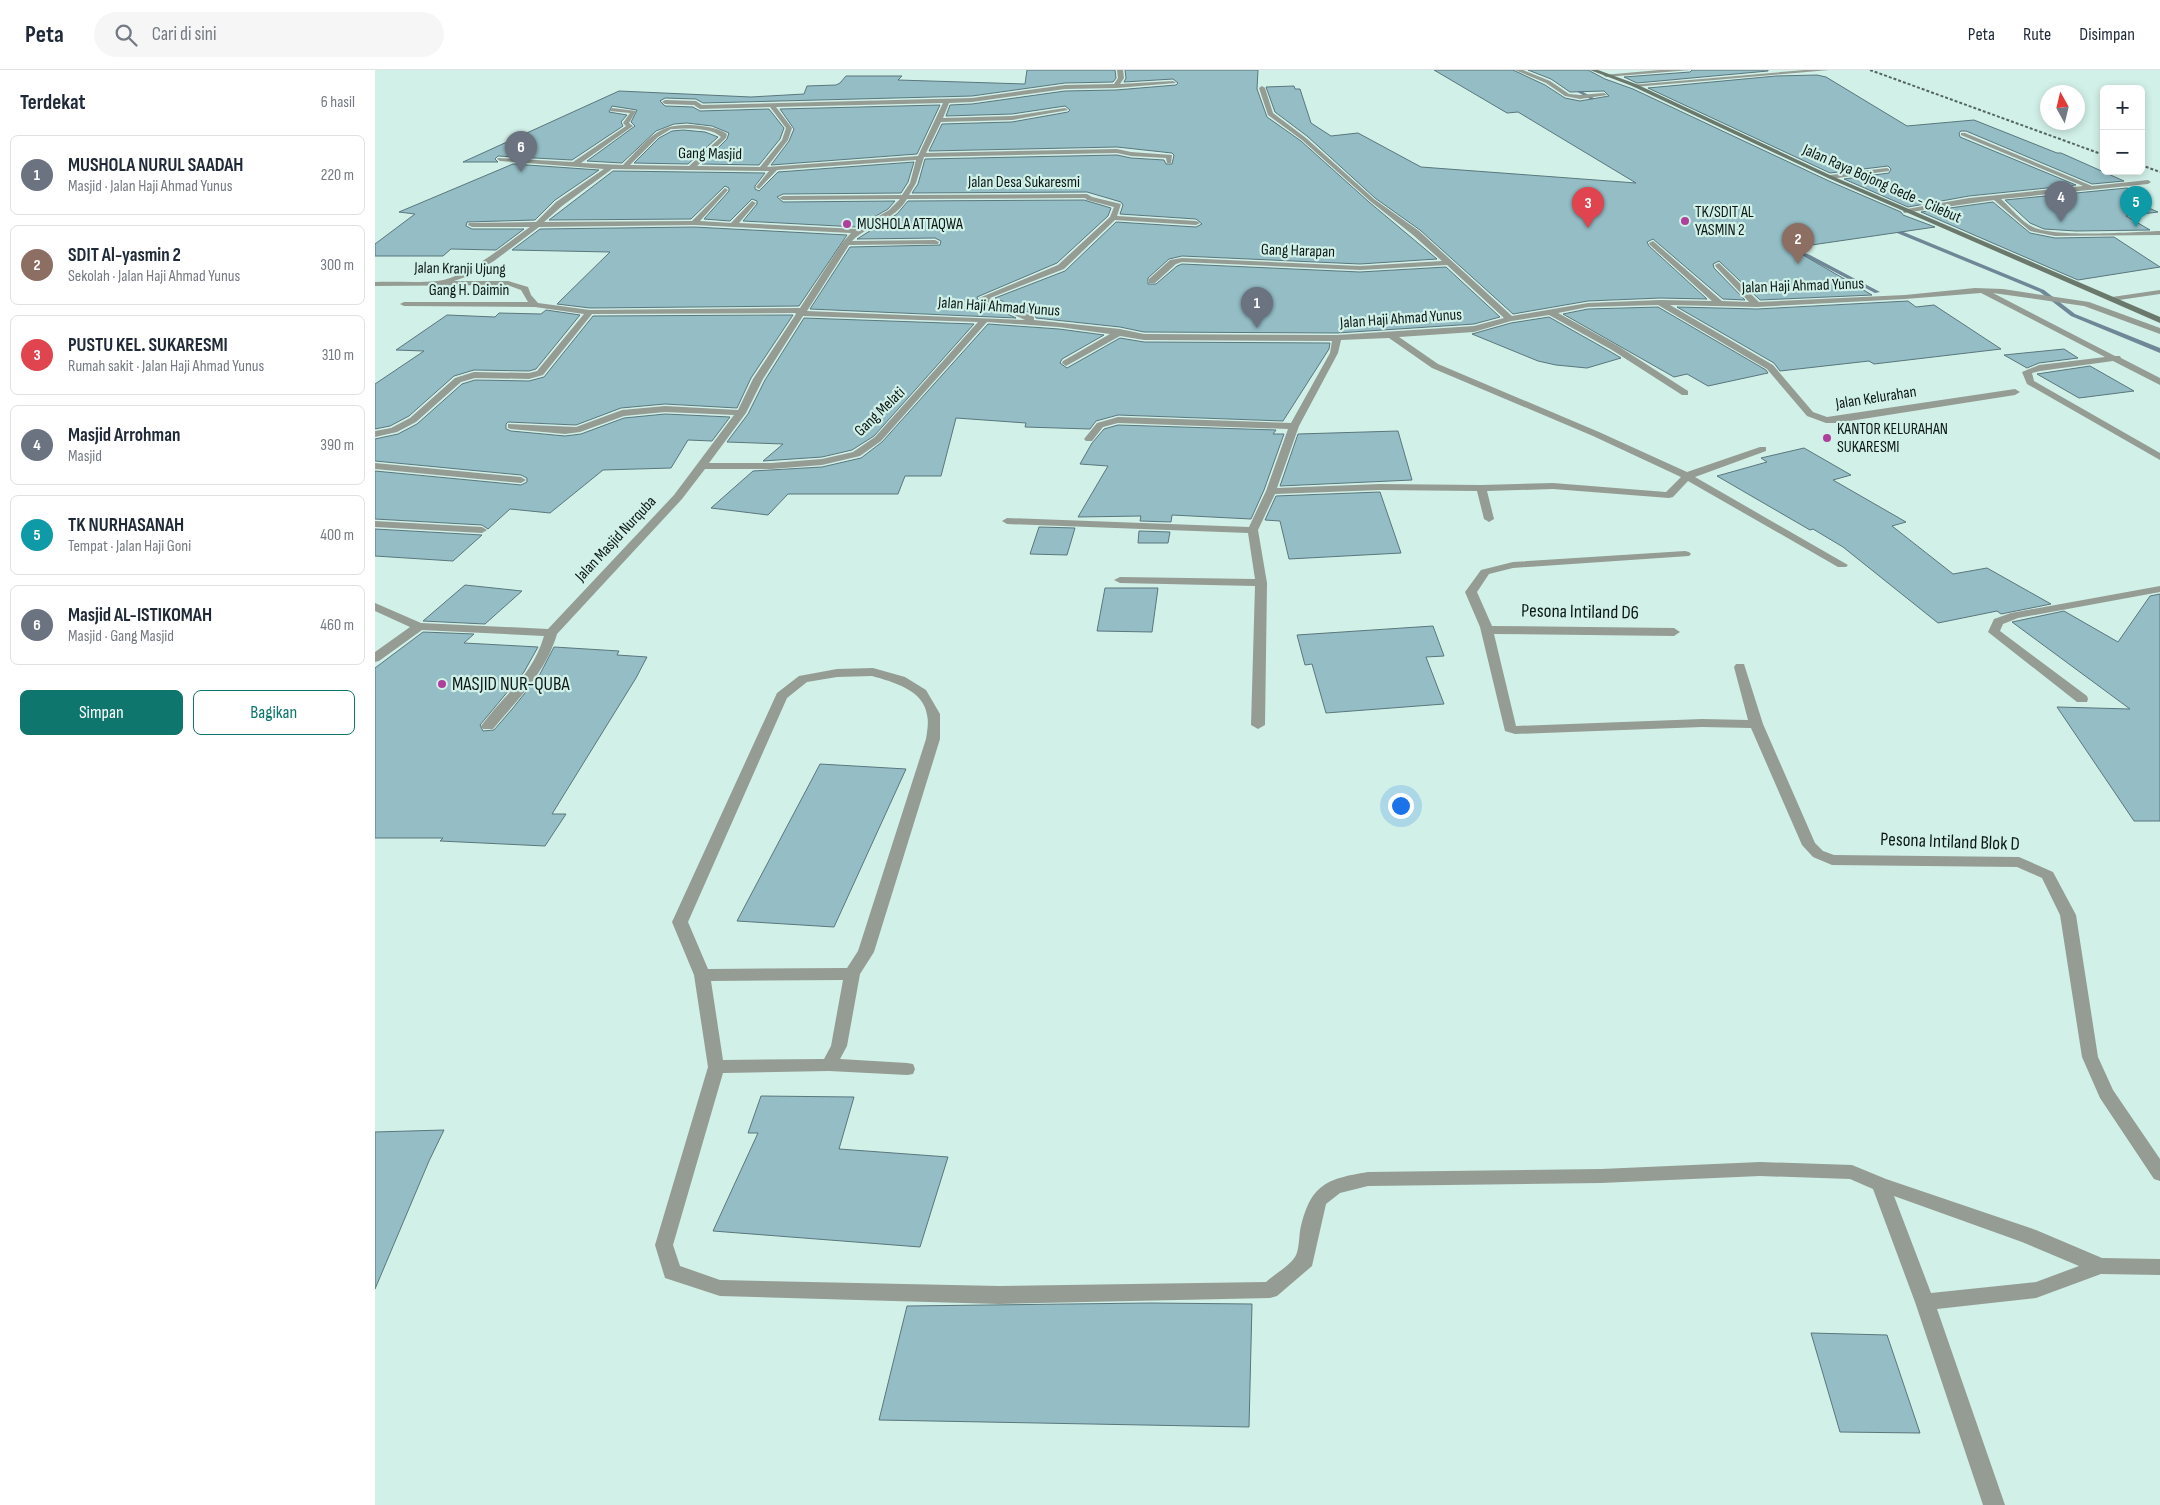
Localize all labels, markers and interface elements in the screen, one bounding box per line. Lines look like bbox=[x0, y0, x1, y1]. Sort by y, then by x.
search box bbox=[94, 12, 444, 57]
text: Peta bbox=[25, 20, 64, 49]
icon: search bbox=[112, 21, 140, 49]
text: Cari di sini bbox=[152, 23, 217, 46]
text: Peta bbox=[1968, 24, 1995, 45]
text: Rute bbox=[2023, 24, 2051, 45]
text: Disimpan bbox=[2079, 24, 2135, 45]
north arrow bbox=[2040, 85, 2085, 130]
map controls bbox=[2100, 85, 2145, 175]
button: + bbox=[2100, 85, 2145, 130]
text: Terdekat bbox=[20, 90, 86, 115]
text: 6 hasil bbox=[321, 93, 355, 112]
button: − bbox=[2100, 130, 2145, 175]
pin: 6 bbox=[505, 131, 537, 172]
street label: Jalan Raya Bojong Gede - Cilebut bbox=[1799, 140, 1964, 228]
street label: Gang Masjid bbox=[678, 144, 742, 164]
text: MUSHOLA NURUL SAADAH bbox=[68, 154, 243, 177]
text: 1 bbox=[34, 166, 40, 185]
text: 220 m bbox=[321, 166, 354, 185]
street label: Jalan Desa Sukaresmi bbox=[967, 173, 1080, 192]
text: Masjid · Jalan Haji Ahmad Yunus bbox=[68, 177, 232, 196]
pin: 4 bbox=[2045, 181, 2077, 222]
pin: 5 bbox=[2120, 186, 2152, 227]
pin: 3 bbox=[1572, 187, 1604, 228]
place label: TK/SDIT AL YASMIN 2 bbox=[1695, 203, 1754, 240]
place label: MUSHOLA ATTAQWA bbox=[857, 215, 963, 234]
marker: TK/SDIT AL YASMIN 2 bbox=[1679, 215, 1691, 227]
marker: MUSHOLA ATTAQWA bbox=[841, 218, 853, 230]
pin: 2 bbox=[1782, 223, 1814, 264]
street label: Gang Harapan bbox=[1261, 240, 1335, 262]
text: SDIT Al-yasmin 2 bbox=[68, 244, 181, 267]
text: 2 bbox=[33, 256, 41, 275]
text: 300 m bbox=[320, 256, 354, 275]
street label: Jalan Kranji Ujung bbox=[413, 259, 506, 279]
text: Sekolah · Jalan Haji Ahmad Yunus bbox=[68, 267, 240, 286]
street label: Jalan Haji Ahmad Yunus bbox=[1741, 274, 1865, 298]
street label: Gang H. Daimin bbox=[429, 281, 509, 300]
pin: 1 bbox=[1241, 287, 1273, 328]
street label: Jalan Haji Ahmad Yunus bbox=[936, 293, 1061, 321]
street label: Jalan Haji Ahmad Yunus bbox=[1338, 305, 1463, 333]
text: PUSTU KEL. SUKARESMI bbox=[68, 334, 228, 357]
text: 3 bbox=[33, 346, 41, 365]
text: 310 m bbox=[322, 346, 354, 365]
text: Rumah sakit · Jalan Haji Ahmad Yunus bbox=[68, 357, 264, 376]
street label: Jalan Kelurahan bbox=[1833, 382, 1918, 414]
street label: Gang Melati bbox=[851, 383, 909, 441]
place label: KANTOR KELURAHAN SUKARESMI bbox=[1837, 420, 1948, 457]
text: Masjid Arrohman bbox=[68, 424, 180, 447]
marker: KANTOR KELURAHAN SUKARESMI bbox=[1821, 432, 1833, 444]
text: 4 bbox=[33, 436, 41, 455]
text: 390 m bbox=[320, 436, 354, 455]
text: Masjid bbox=[68, 447, 102, 466]
street label: Jalan Masjid Nurquba bbox=[571, 492, 660, 586]
text: TK NURHASANAH bbox=[68, 514, 184, 537]
text: 5 bbox=[33, 526, 41, 545]
text: 400 m bbox=[320, 526, 354, 545]
text: Tempat · Jalan Haji Goni bbox=[68, 537, 191, 556]
street label: Pesona Intiland D6 bbox=[1521, 599, 1639, 625]
text: Masjid AL-ISTIKOMAH bbox=[68, 604, 212, 627]
text: 6 bbox=[33, 616, 41, 635]
text: 460 m bbox=[320, 616, 354, 635]
text: Masjid · Gang Masjid bbox=[68, 627, 174, 646]
place label: MASJID NUR-QUBA bbox=[452, 673, 570, 696]
marker: MASJID NUR-QUBA bbox=[436, 678, 448, 690]
button: Simpan bbox=[20, 690, 183, 735]
button: Bagikan bbox=[193, 690, 355, 735]
your location bbox=[1388, 793, 1414, 819]
street label: Pesona Intiland Blok D bbox=[1880, 828, 2020, 856]

